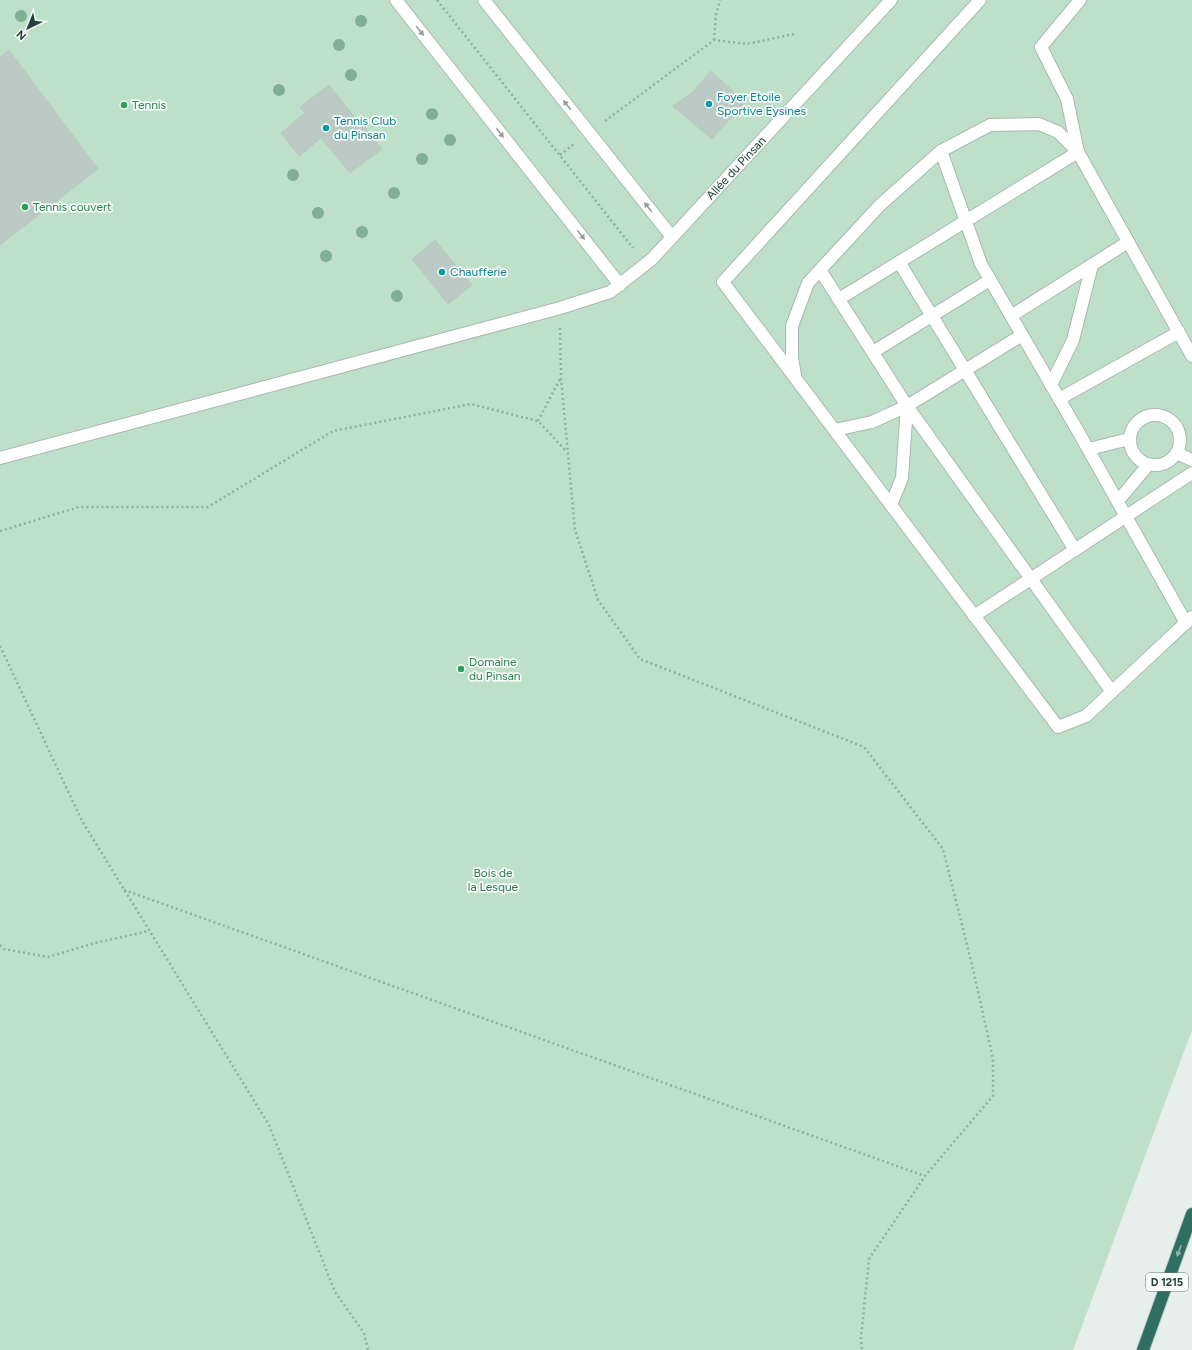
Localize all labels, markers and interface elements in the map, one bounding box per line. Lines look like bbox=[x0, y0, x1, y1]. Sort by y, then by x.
north arrow bbox=[8, 8, 48, 48]
one-way arrow bbox=[416, 25, 424, 36]
text: N bbox=[14, 27, 29, 43]
place label: Foyer Etoile Sportive Eysines bbox=[717, 90, 806, 118]
place label: Tennis bbox=[132, 98, 167, 112]
one-way arrow bbox=[563, 99, 571, 110]
marker: Foyer Etoile Sportive Eysines bbox=[704, 99, 714, 109]
marker: Tennis bbox=[119, 100, 129, 110]
place label: Tennis Club du Pinsan bbox=[334, 114, 396, 142]
marker: Tennis Club du Pinsan bbox=[321, 123, 331, 133]
one-way arrow bbox=[496, 127, 505, 138]
street label: Allée du Pinsan bbox=[703, 133, 769, 202]
place label: Tennis couvert bbox=[33, 200, 112, 214]
one-way arrow bbox=[643, 201, 652, 212]
marker: Tennis couvert bbox=[20, 202, 30, 212]
one-way arrow bbox=[576, 230, 585, 241]
place label: Chaufferie bbox=[450, 265, 507, 279]
marker: Chaufferie bbox=[437, 267, 447, 277]
place label: Domaine du Pinsan bbox=[469, 655, 521, 683]
marker: Domaine du Pinsan bbox=[456, 664, 466, 674]
park label: Bois de la Lesque bbox=[468, 866, 519, 894]
one-way arrow bbox=[1175, 1245, 1181, 1257]
road number: D 1215 bbox=[1146, 1273, 1188, 1291]

